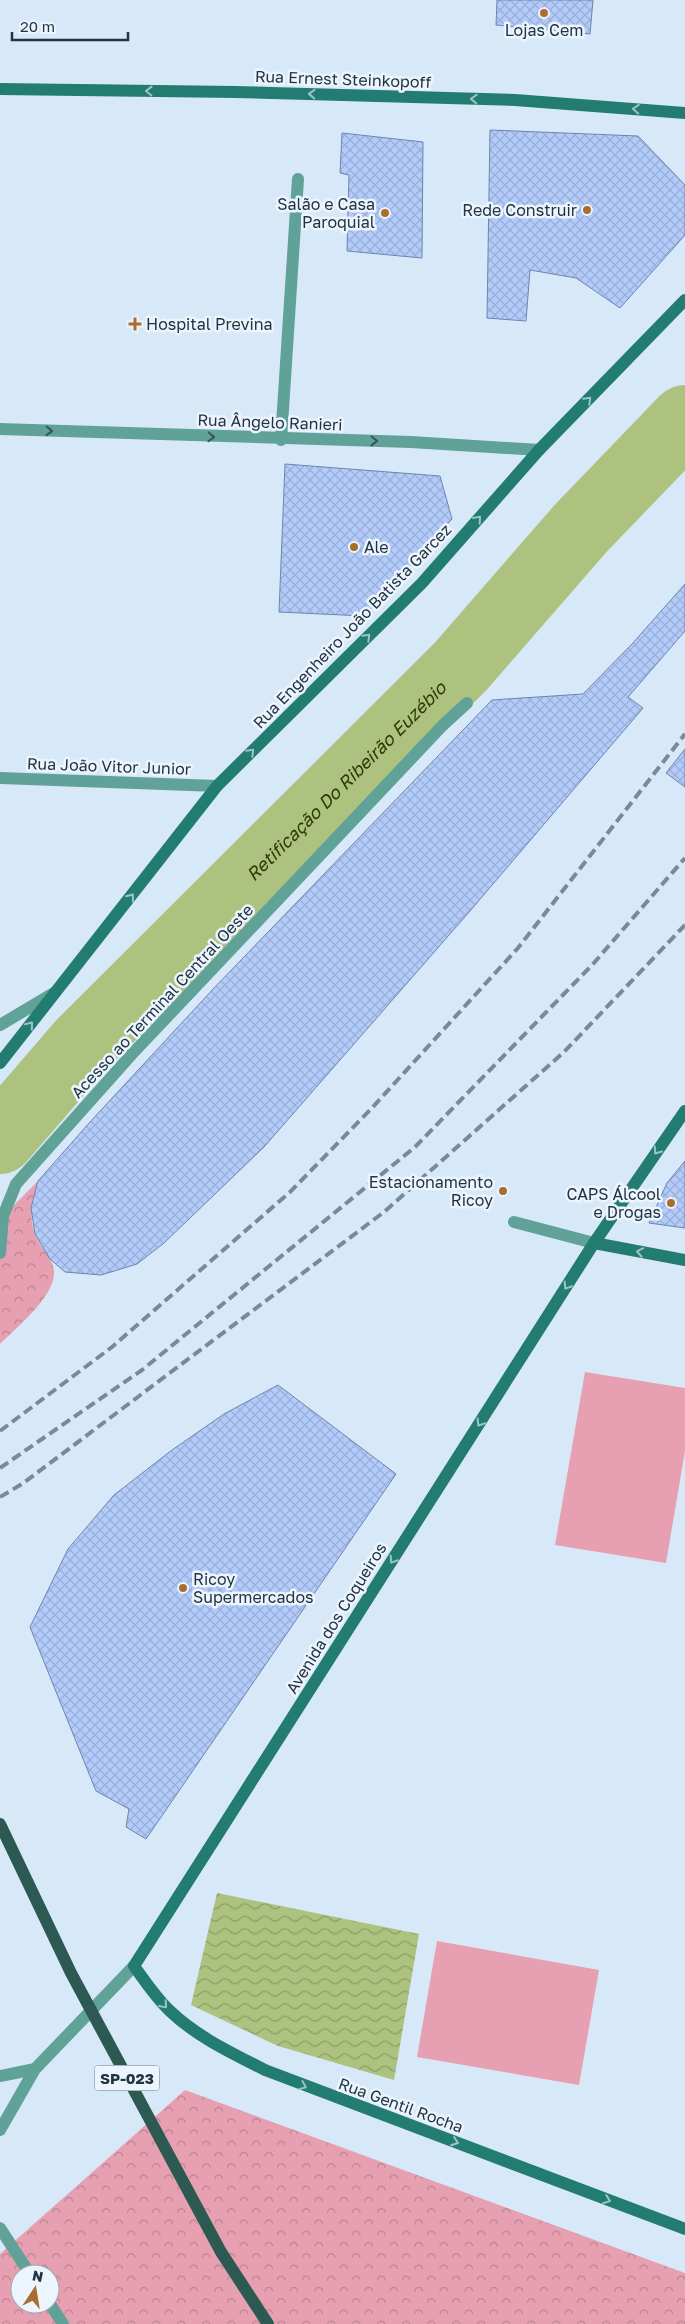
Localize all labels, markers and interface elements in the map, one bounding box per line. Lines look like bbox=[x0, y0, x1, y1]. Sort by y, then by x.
marker: Lojas Cem bbox=[538, 7, 550, 19]
scale bar bbox=[12, 10, 129, 42]
text: 20 m bbox=[20, 17, 55, 35]
place label: Lojas Cem bbox=[505, 20, 583, 40]
street label: Rua Ernest Steinkopoff bbox=[254, 66, 432, 92]
one-way arrow bbox=[145, 86, 153, 96]
one-way arrow bbox=[308, 89, 316, 99]
one-way arrow bbox=[470, 93, 478, 104]
one-way arrow bbox=[632, 103, 640, 114]
place label: Salão e Casa Paroquial bbox=[277, 194, 375, 232]
place label: Rede Construir bbox=[462, 200, 577, 220]
marker: Rede Construir bbox=[581, 204, 593, 216]
marker: Salão e Casa Paroquial bbox=[379, 207, 391, 219]
place label: Hospital Previna bbox=[146, 314, 273, 334]
marker: Hospital Previna bbox=[128, 317, 142, 331]
one-way arrow bbox=[582, 396, 591, 405]
street label: Rua Ângelo Ranieri bbox=[197, 409, 343, 435]
one-way arrow bbox=[45, 426, 53, 436]
one-way arrow bbox=[208, 432, 215, 442]
one-way arrow bbox=[370, 436, 378, 447]
one-way arrow bbox=[472, 515, 481, 524]
street label: Rua Engenheiro João Batista Garcez bbox=[249, 519, 455, 733]
place label: Ale bbox=[364, 537, 389, 557]
marker: Ale bbox=[348, 541, 360, 553]
one-way arrow bbox=[361, 634, 370, 643]
water label: Retificação Do Ribeirão Euzébio bbox=[241, 676, 451, 885]
one-way arrow bbox=[246, 749, 255, 758]
street label: Rua João Vitor Junior bbox=[27, 753, 191, 779]
one-way arrow bbox=[125, 894, 133, 903]
street label: Acesso ao Terminal Central Oeste bbox=[67, 900, 257, 1102]
one-way arrow bbox=[25, 1022, 33, 1031]
one-way arrow bbox=[654, 1145, 663, 1155]
place label: Estacionamento Ricoy bbox=[369, 1172, 493, 1210]
place label: CAPS Álcool e Drogas bbox=[567, 1184, 661, 1222]
marker: Estacionamento Ricoy bbox=[497, 1185, 509, 1197]
marker: CAPS Álcool e Drogas bbox=[665, 1197, 677, 1209]
one-way arrow bbox=[635, 1247, 644, 1257]
one-way arrow bbox=[564, 1280, 573, 1289]
one-way arrow bbox=[476, 1418, 486, 1427]
street label: Avenida dos Coqueiros bbox=[281, 1539, 391, 1697]
one-way arrow bbox=[389, 1555, 399, 1564]
place label: Ricoy Supermercados bbox=[193, 1569, 313, 1607]
marker: Ricoy Supermercados bbox=[177, 1582, 189, 1594]
one-way arrow bbox=[158, 1999, 167, 2008]
road number: SP-023 bbox=[94, 2066, 160, 2090]
street label: Rua Gentil Rocha bbox=[336, 2073, 466, 2137]
one-way arrow bbox=[298, 2079, 307, 2090]
one-way arrow bbox=[451, 2136, 459, 2146]
one-way arrow bbox=[603, 2194, 611, 2204]
north arrow bbox=[10, 2264, 60, 2314]
text: N bbox=[31, 2266, 45, 2285]

